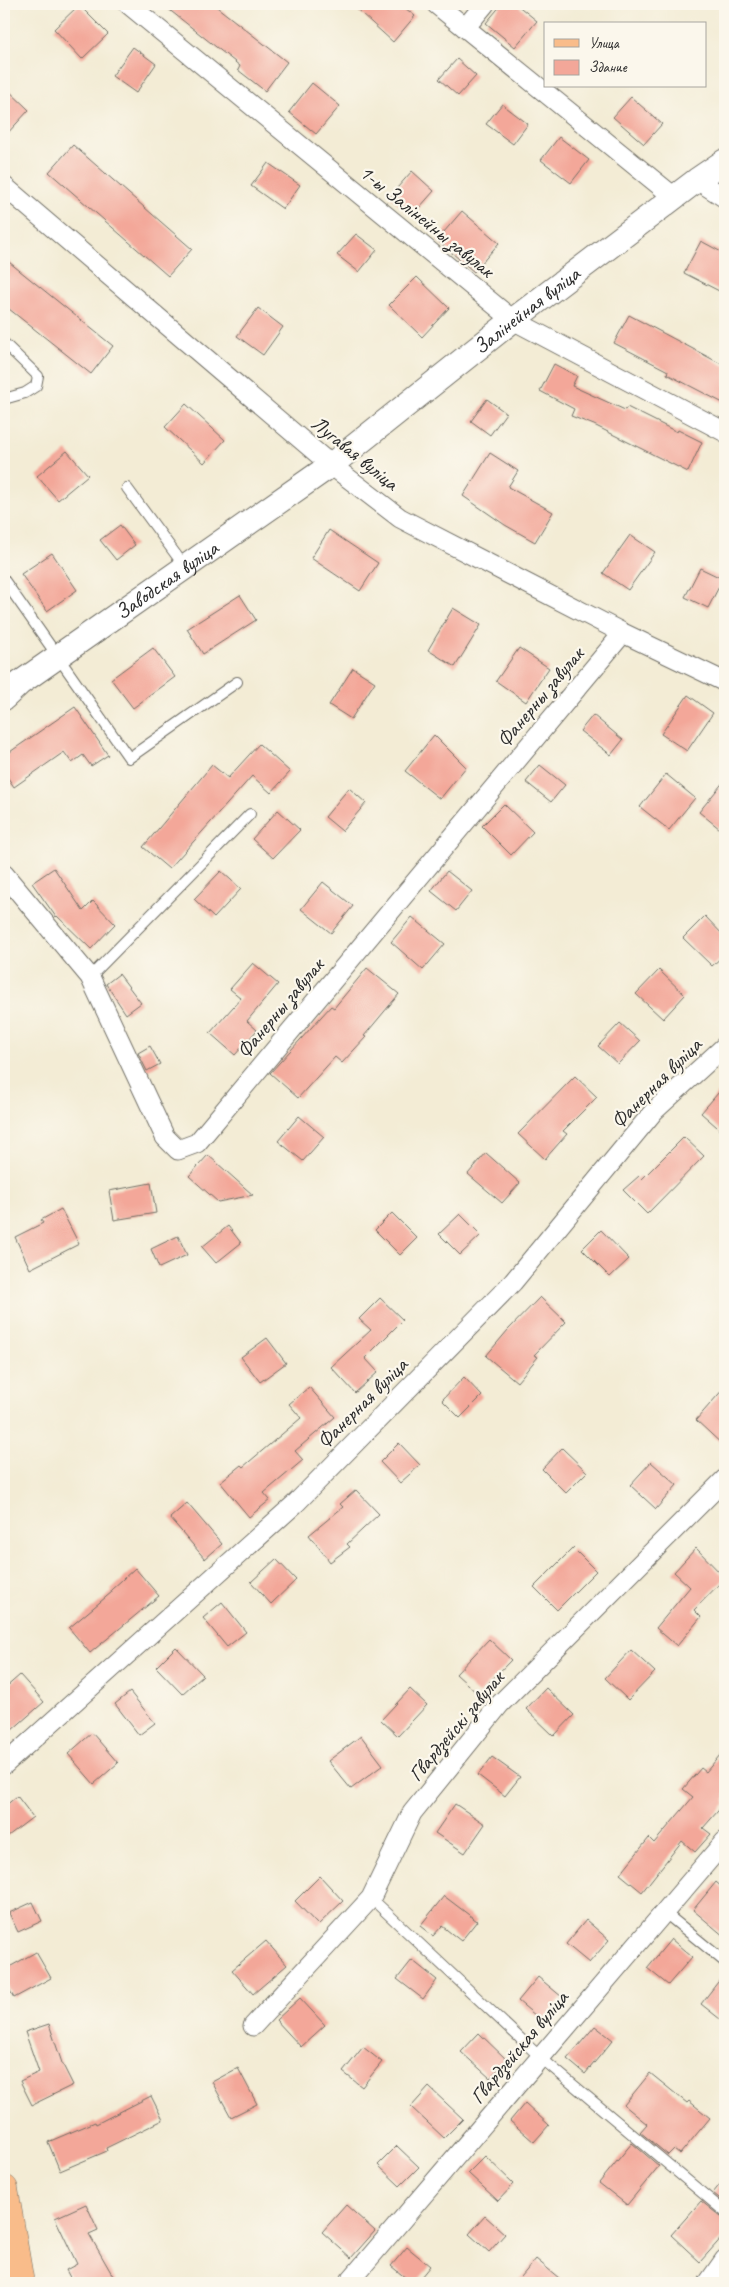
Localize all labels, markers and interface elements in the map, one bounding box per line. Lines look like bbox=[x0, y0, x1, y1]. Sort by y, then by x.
legend bbox=[544, 22, 706, 88]
text: Улица bbox=[589, 34, 620, 53]
text: Здание bbox=[589, 58, 628, 77]
street label: 1-ы Залінейны завулак bbox=[354, 159, 501, 285]
street label: Залінейная вуліца bbox=[468, 260, 587, 360]
street label: Лугавая вуліца bbox=[306, 410, 405, 497]
street label: Заводская вуліца bbox=[110, 534, 225, 625]
street label: Фанерны завулак bbox=[491, 640, 592, 753]
street label: Фанерны завулак bbox=[231, 951, 332, 1064]
street label: Фанерная вуліца bbox=[605, 1031, 708, 1134]
street label: Фанерная вуліца bbox=[311, 1351, 414, 1454]
street label: Гвардзейскі завулак bbox=[402, 1664, 512, 1787]
street label: Гвардзейская вуліца bbox=[464, 1984, 576, 2109]

